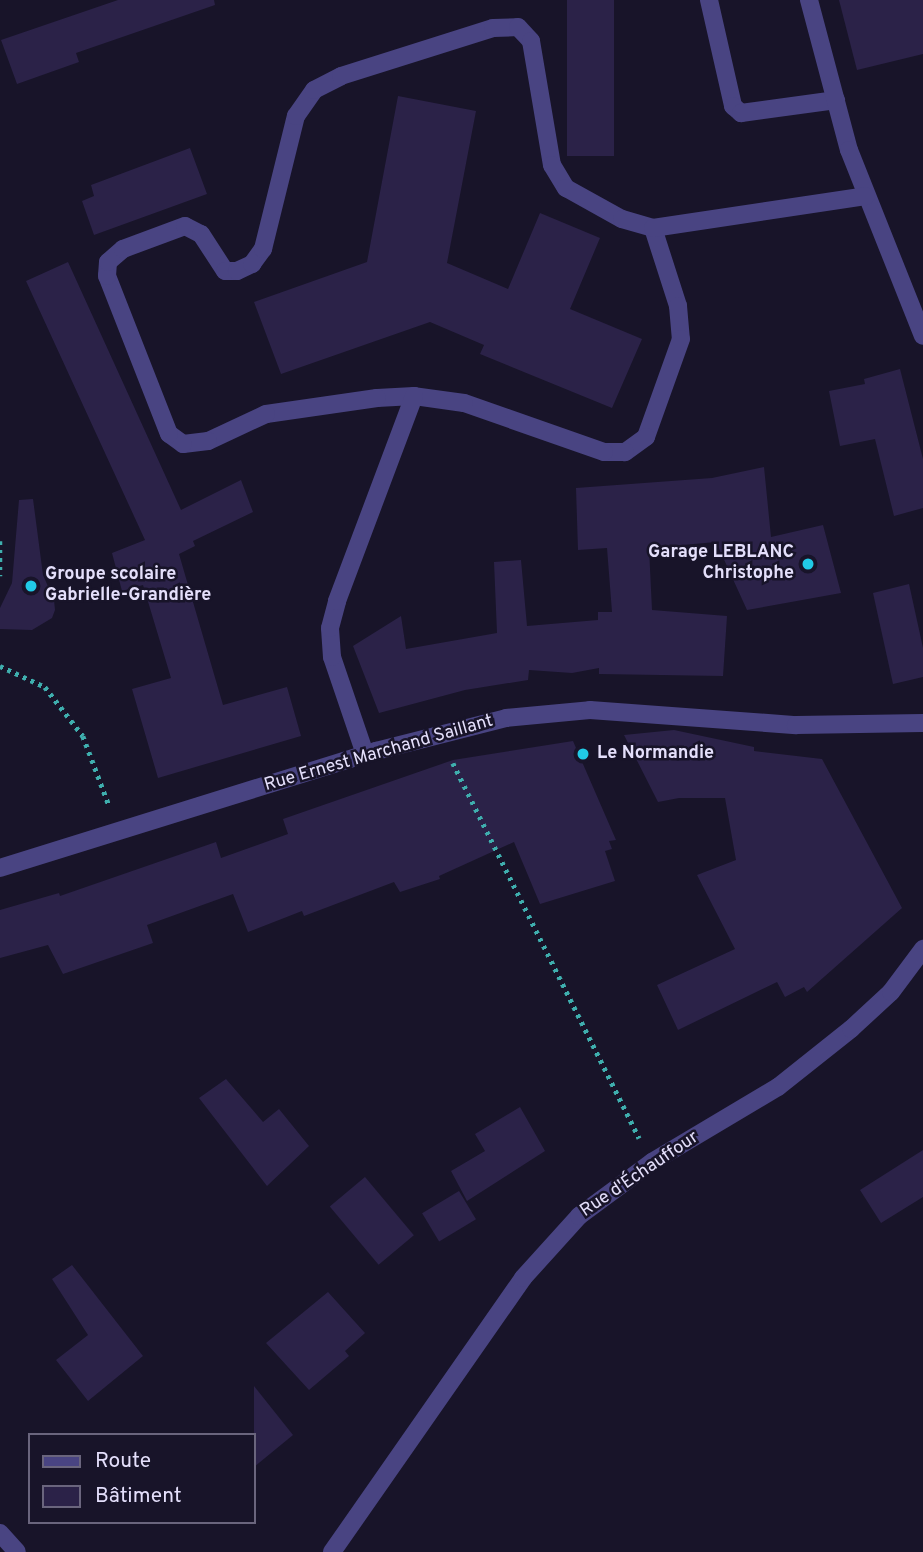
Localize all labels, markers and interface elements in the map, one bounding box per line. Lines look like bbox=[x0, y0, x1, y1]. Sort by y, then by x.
place label: Garage LEBLANC Christophe bbox=[648, 543, 794, 586]
marker: Garage LEBLANC Christophe bbox=[800, 556, 816, 572]
place label: Groupe scolaire Gabrielle-Grandière bbox=[45, 565, 211, 608]
marker: Groupe scolaire Gabrielle-Grandière bbox=[23, 578, 39, 594]
street label: Rue Ernest Marchand Saillant bbox=[262, 711, 496, 797]
place label: Le Normandie bbox=[597, 743, 714, 765]
marker: Le Normandie bbox=[575, 746, 591, 762]
street label: Rue d'Échauffour bbox=[577, 1127, 703, 1223]
legend bbox=[28, 1433, 256, 1524]
text: Route bbox=[95, 1448, 151, 1475]
text: Bâtiment bbox=[95, 1483, 182, 1510]

